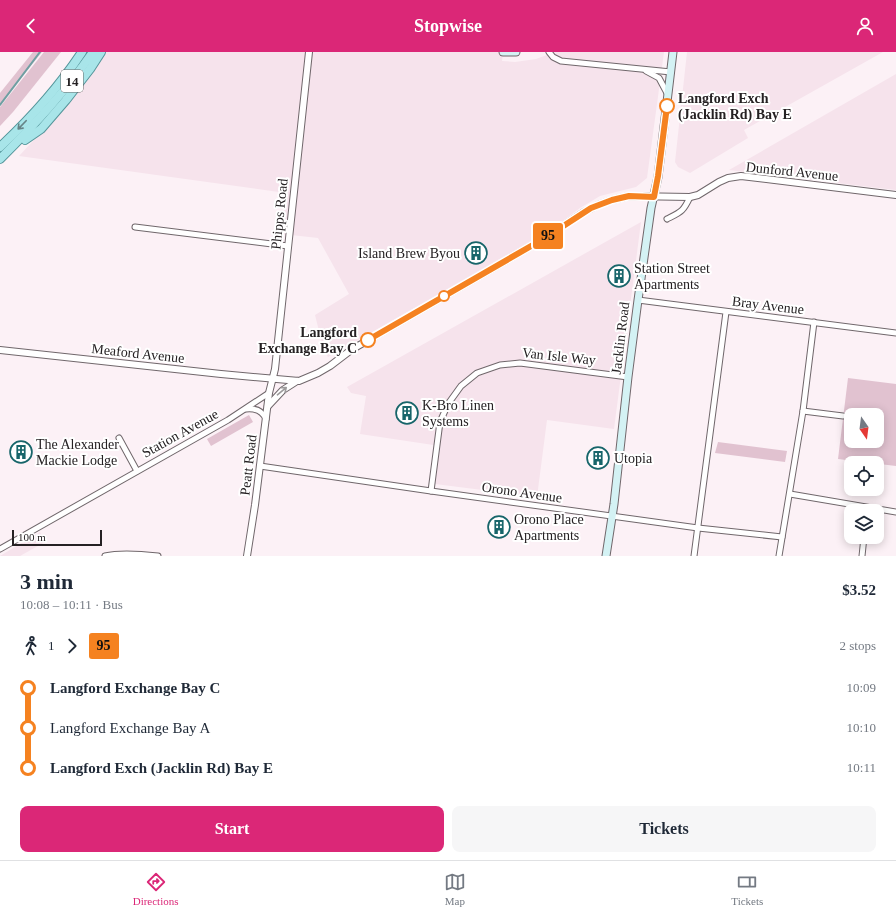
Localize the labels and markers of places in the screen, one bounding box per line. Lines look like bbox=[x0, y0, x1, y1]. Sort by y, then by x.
place label: Langford Exch (Jacklin Rd) Bay E bbox=[678, 91, 792, 123]
marker: Langford Exch (Jacklin Rd) Bay E bbox=[659, 98, 675, 114]
building icon: Island Brew Byou bbox=[463, 240, 489, 266]
place label: Island Brew Byou bbox=[358, 246, 460, 261]
place label: Station Street Apartments bbox=[634, 261, 710, 292]
building icon: Station Street Apartments bbox=[606, 263, 632, 289]
unlabelled marker bbox=[438, 290, 450, 302]
place label: Langford Exchange Bay C bbox=[258, 325, 357, 356]
marker: Langford Exchange Bay C bbox=[360, 332, 376, 348]
place label: K-Bro Linen Systems bbox=[422, 398, 494, 429]
building icon: K-Bro Linen Systems bbox=[394, 400, 420, 426]
place label: The Alexander Mackie Lodge bbox=[36, 437, 119, 468]
building icon: The Alexander Mackie Lodge bbox=[8, 439, 34, 465]
building icon: Utopia bbox=[585, 445, 611, 471]
place label: Utopia bbox=[614, 451, 653, 466]
place label: Orono Place Apartments bbox=[514, 512, 584, 543]
building icon: Orono Place Apartments bbox=[486, 514, 512, 540]

